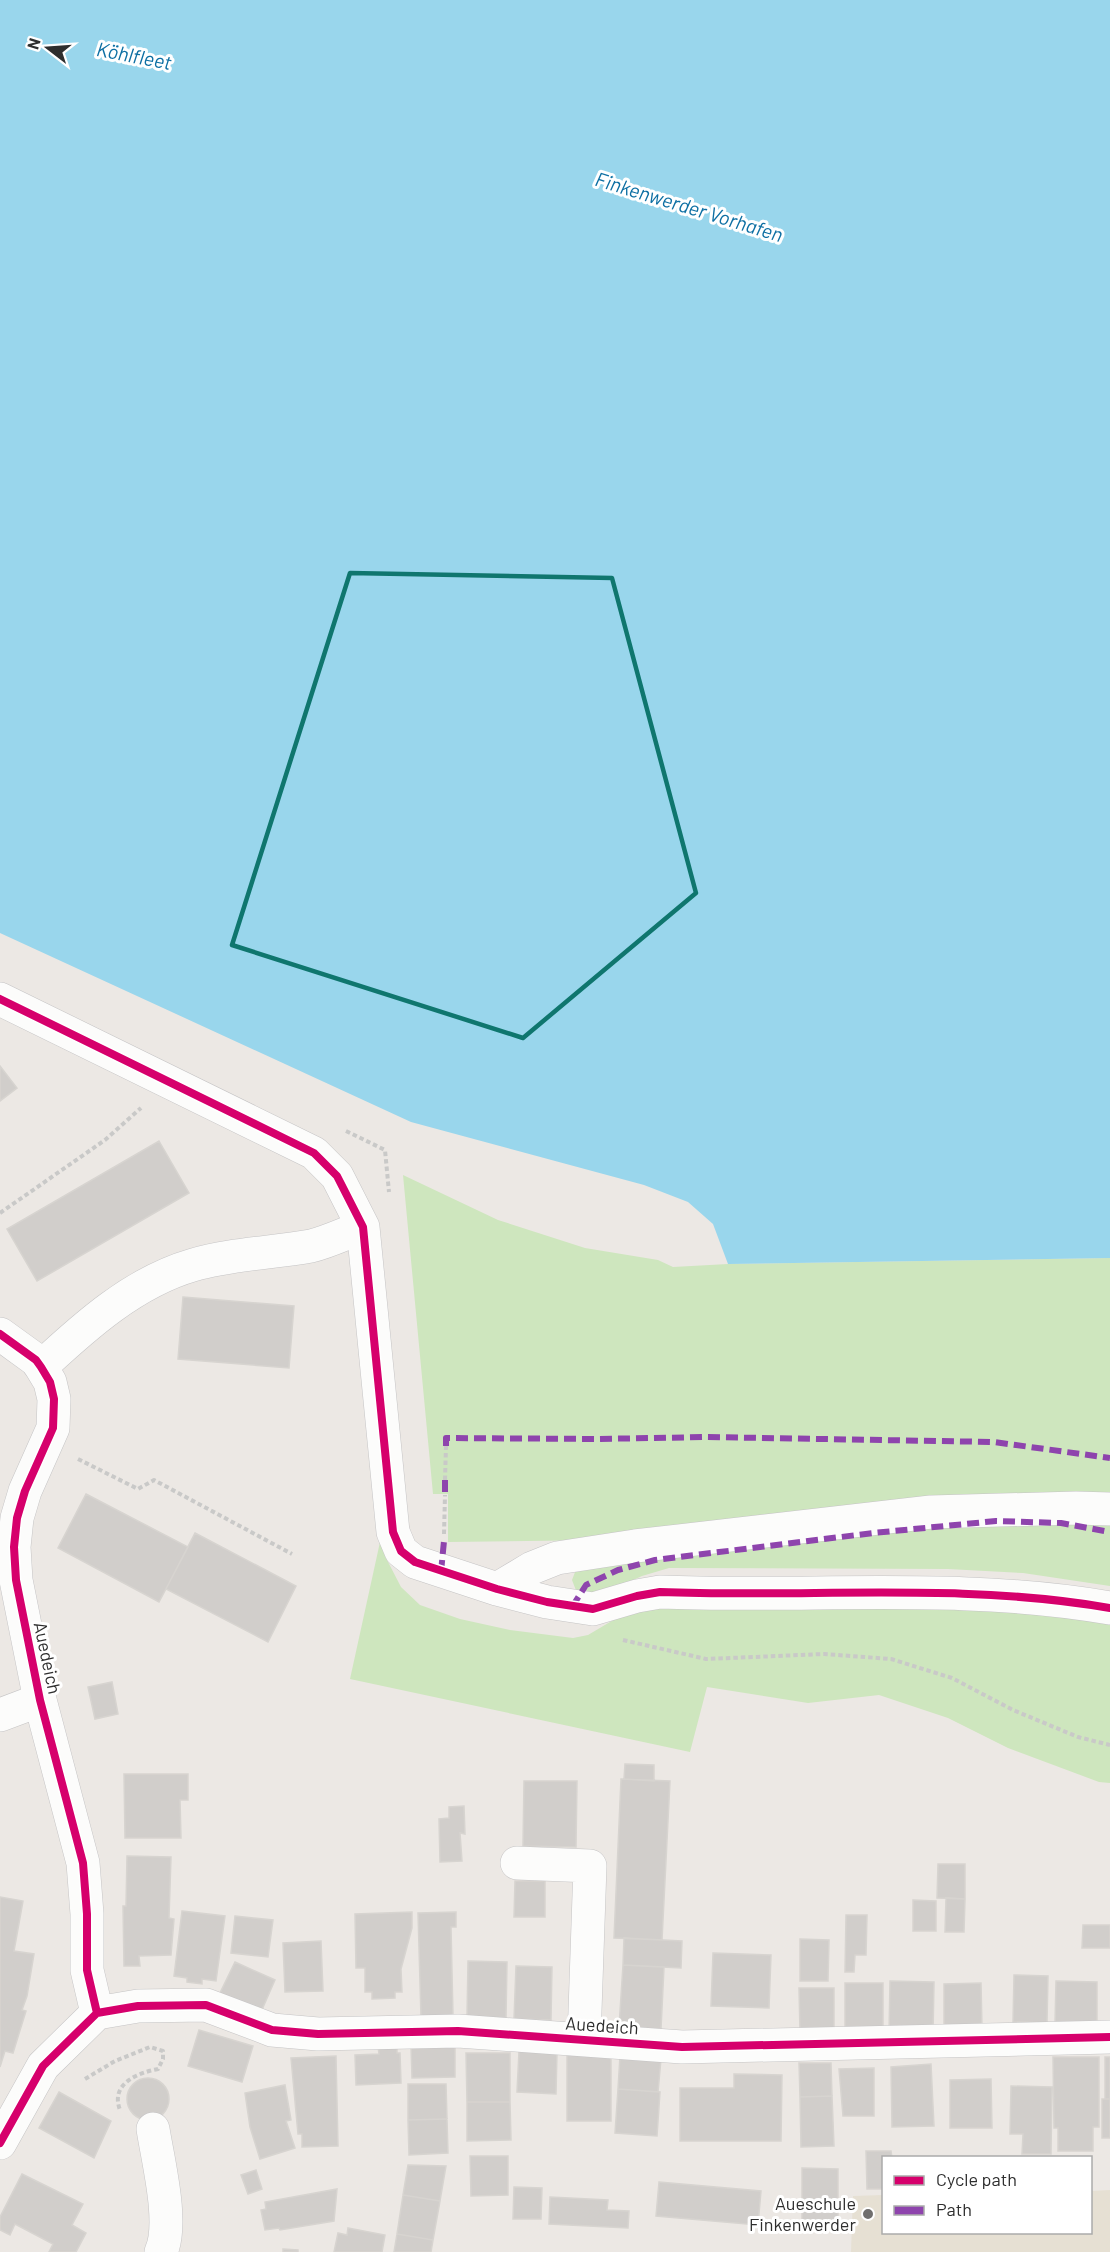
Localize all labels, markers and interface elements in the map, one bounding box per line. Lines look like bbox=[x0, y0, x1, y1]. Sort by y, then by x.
north arrow bbox=[18, 18, 78, 78]
text: N bbox=[23, 36, 44, 51]
water label: Köhlfleet bbox=[95, 36, 174, 74]
water label: Finkenwerder Vorhafen bbox=[592, 166, 786, 246]
street label: Auedeich bbox=[30, 1620, 66, 1696]
street label: Auedeich bbox=[565, 2011, 639, 2039]
legend bbox=[882, 2156, 1092, 2234]
text: Cycle path bbox=[936, 2168, 1017, 2190]
place label: Aueschule Finkenwerder bbox=[749, 2192, 856, 2235]
text: Path bbox=[936, 2198, 972, 2220]
marker: Aueschule Finkenwerder bbox=[861, 2207, 875, 2221]

